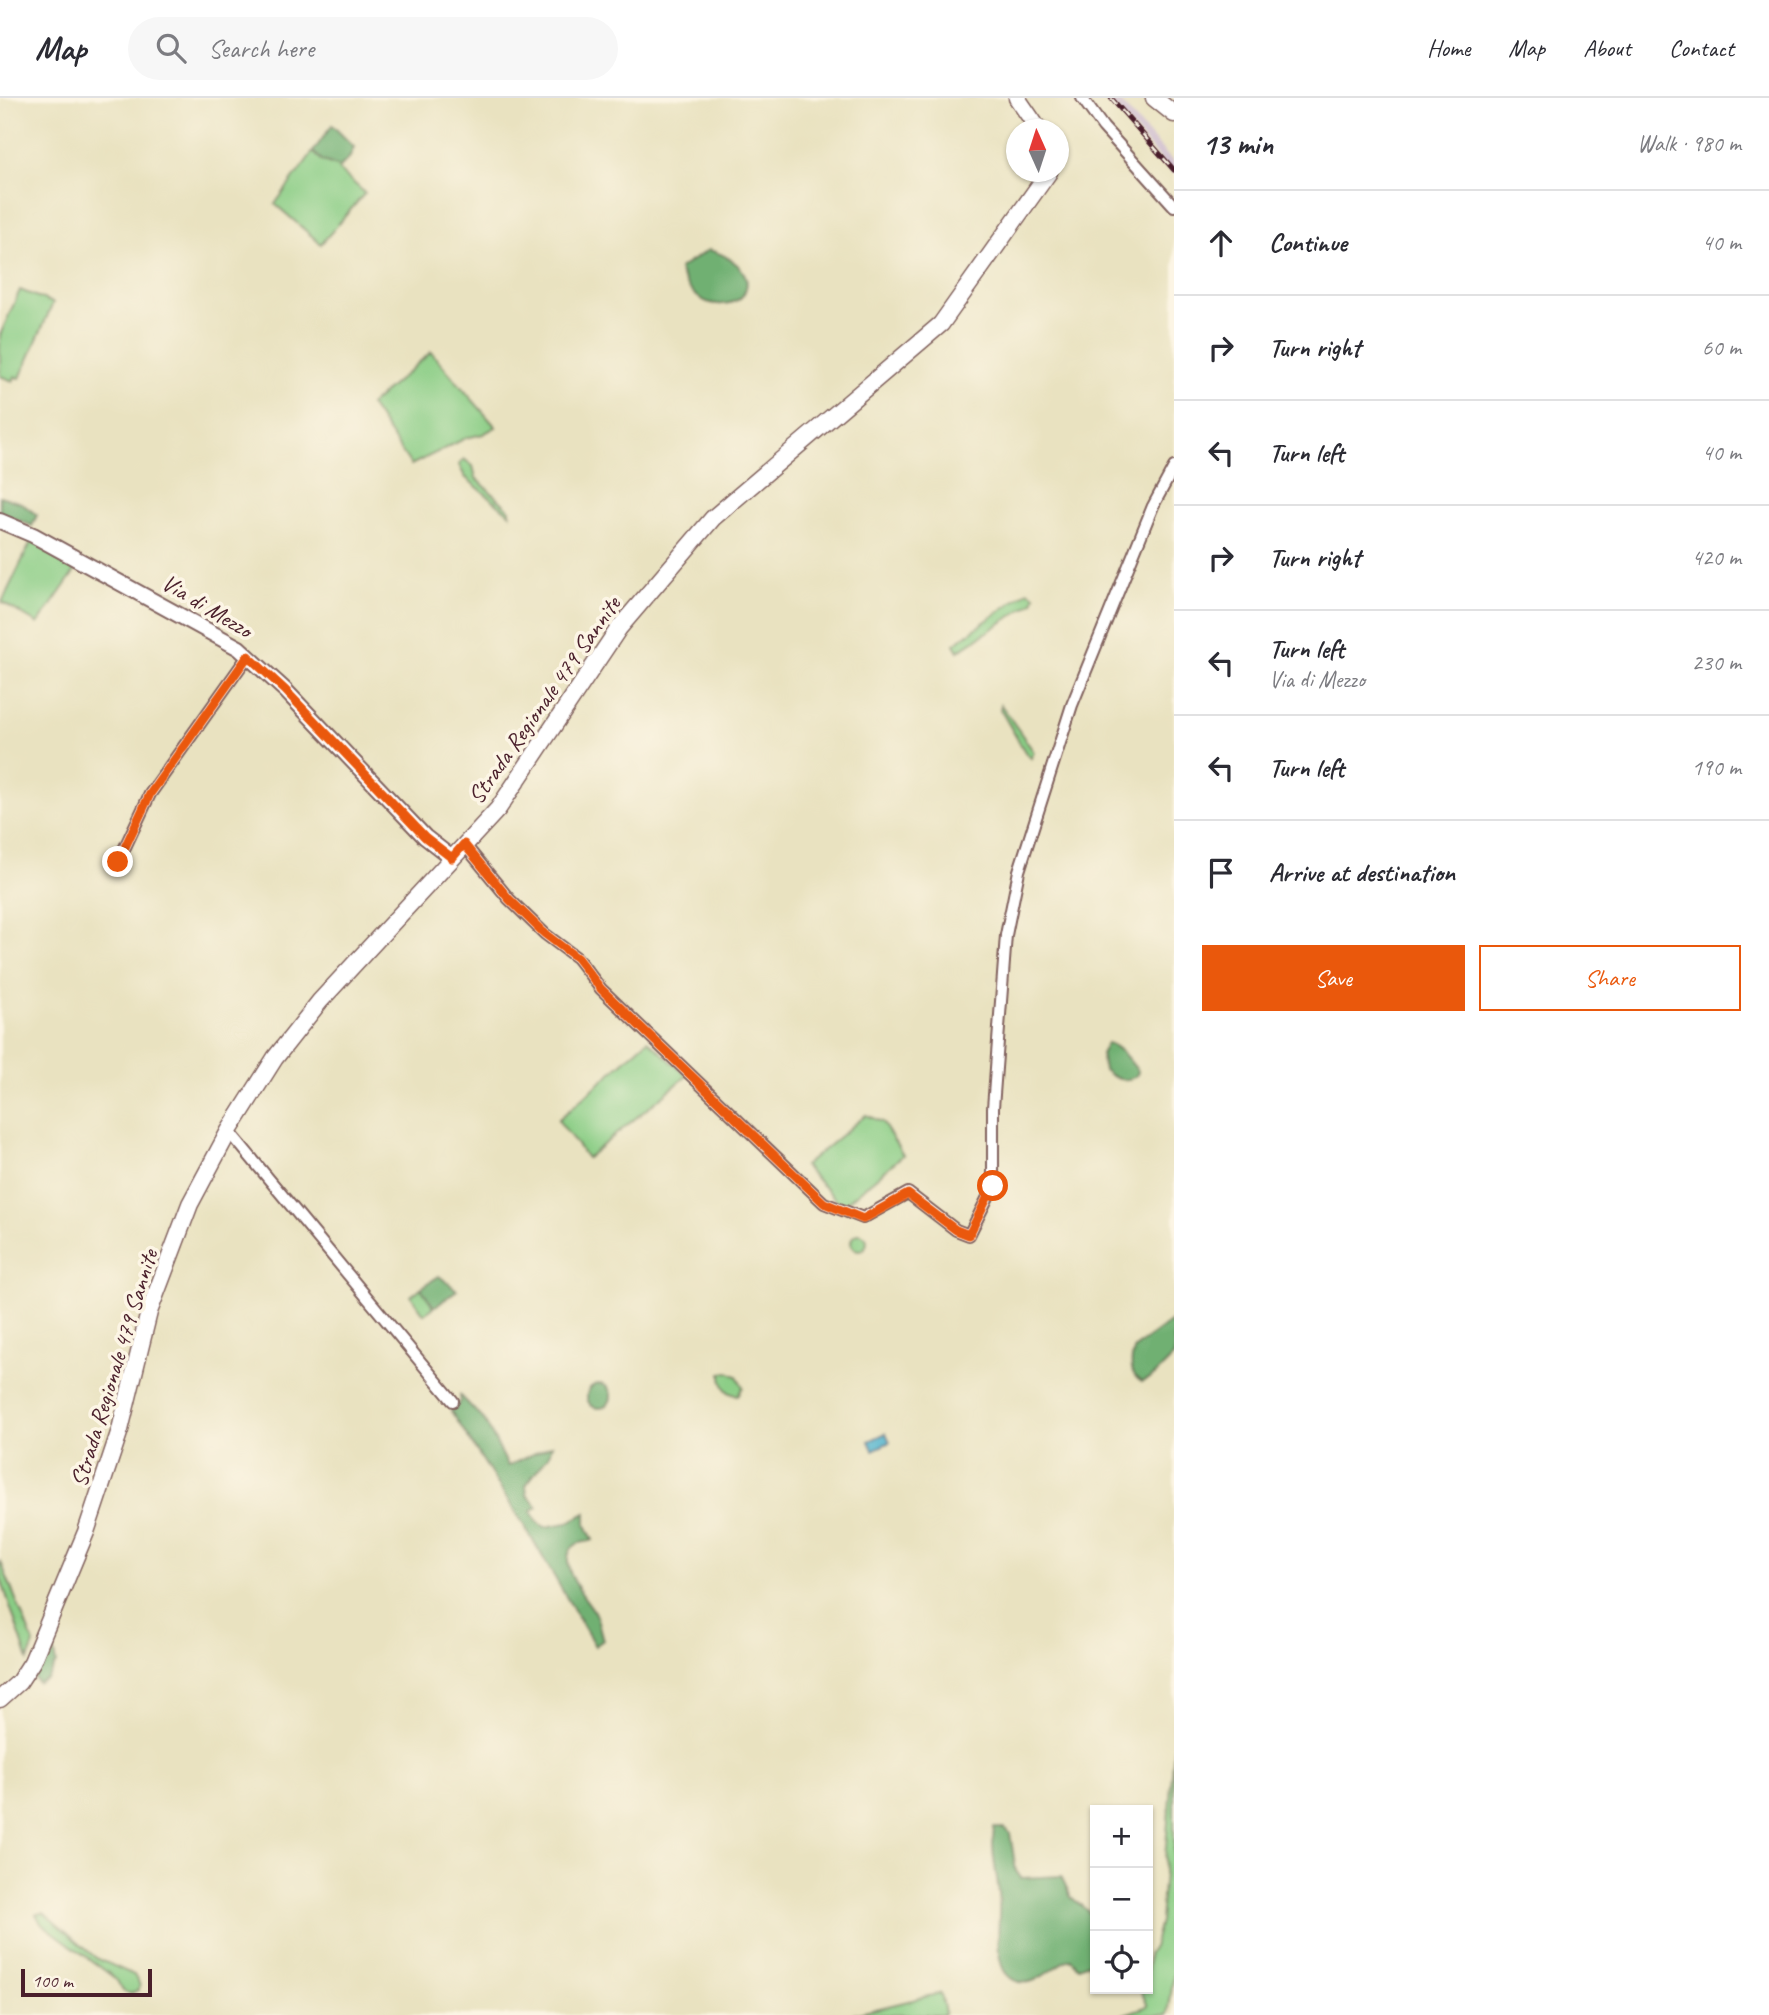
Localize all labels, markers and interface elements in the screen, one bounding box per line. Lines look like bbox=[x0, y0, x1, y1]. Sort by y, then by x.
search box bbox=[128, 17, 618, 80]
text: Map bbox=[35, 27, 86, 69]
icon: search bbox=[152, 29, 190, 67]
text: Search here bbox=[208, 32, 314, 65]
text: Home bbox=[1427, 33, 1470, 63]
text: Map bbox=[1508, 33, 1545, 63]
text: About bbox=[1583, 33, 1631, 63]
text: Contact bbox=[1669, 33, 1734, 63]
north arrow bbox=[1006, 119, 1069, 182]
text: 13 min bbox=[1202, 125, 1273, 163]
text: Walk · 980 m bbox=[1637, 129, 1741, 158]
icon: ahead bbox=[1202, 224, 1240, 262]
text: Continue bbox=[1269, 226, 1347, 259]
text: 40 m bbox=[1702, 228, 1741, 257]
icon: right bbox=[1202, 329, 1240, 367]
text: Turn right bbox=[1269, 331, 1360, 364]
text: 60 m bbox=[1702, 333, 1741, 362]
icon: left bbox=[1202, 434, 1240, 472]
text: Turn left bbox=[1269, 436, 1344, 469]
text: 40 m bbox=[1702, 438, 1741, 467]
icon: right bbox=[1202, 539, 1240, 577]
text: Turn right bbox=[1269, 541, 1360, 574]
text: 420 m bbox=[1692, 543, 1741, 572]
street label: Via di Mezzo bbox=[156, 567, 260, 646]
street label: Strada Regionale 479 Sannite bbox=[461, 589, 628, 810]
text: Turn left bbox=[1269, 632, 1344, 665]
icon: left bbox=[1202, 644, 1240, 682]
text: 230 m bbox=[1692, 648, 1741, 677]
text: Via di Mezzo bbox=[1269, 665, 1365, 694]
icon: left bbox=[1202, 749, 1240, 787]
text: Turn left bbox=[1269, 751, 1344, 784]
text: 190 m bbox=[1692, 753, 1741, 782]
route end bbox=[102, 846, 133, 877]
icon: arrive bbox=[1202, 854, 1240, 892]
text: Arrive at destination bbox=[1269, 856, 1455, 889]
button: Save bbox=[1202, 945, 1465, 1011]
button: Share bbox=[1479, 945, 1741, 1011]
route start bbox=[977, 1170, 1008, 1201]
street label: Strada Regionale 479 Sannite bbox=[64, 1244, 165, 1490]
map controls bbox=[1090, 1805, 1153, 1994]
button: + bbox=[1090, 1805, 1153, 1868]
button: − bbox=[1090, 1868, 1153, 1931]
button: locate bbox=[1090, 1931, 1153, 1994]
scale bar bbox=[21, 1966, 152, 1998]
text: 100 m bbox=[32, 1969, 73, 1993]

